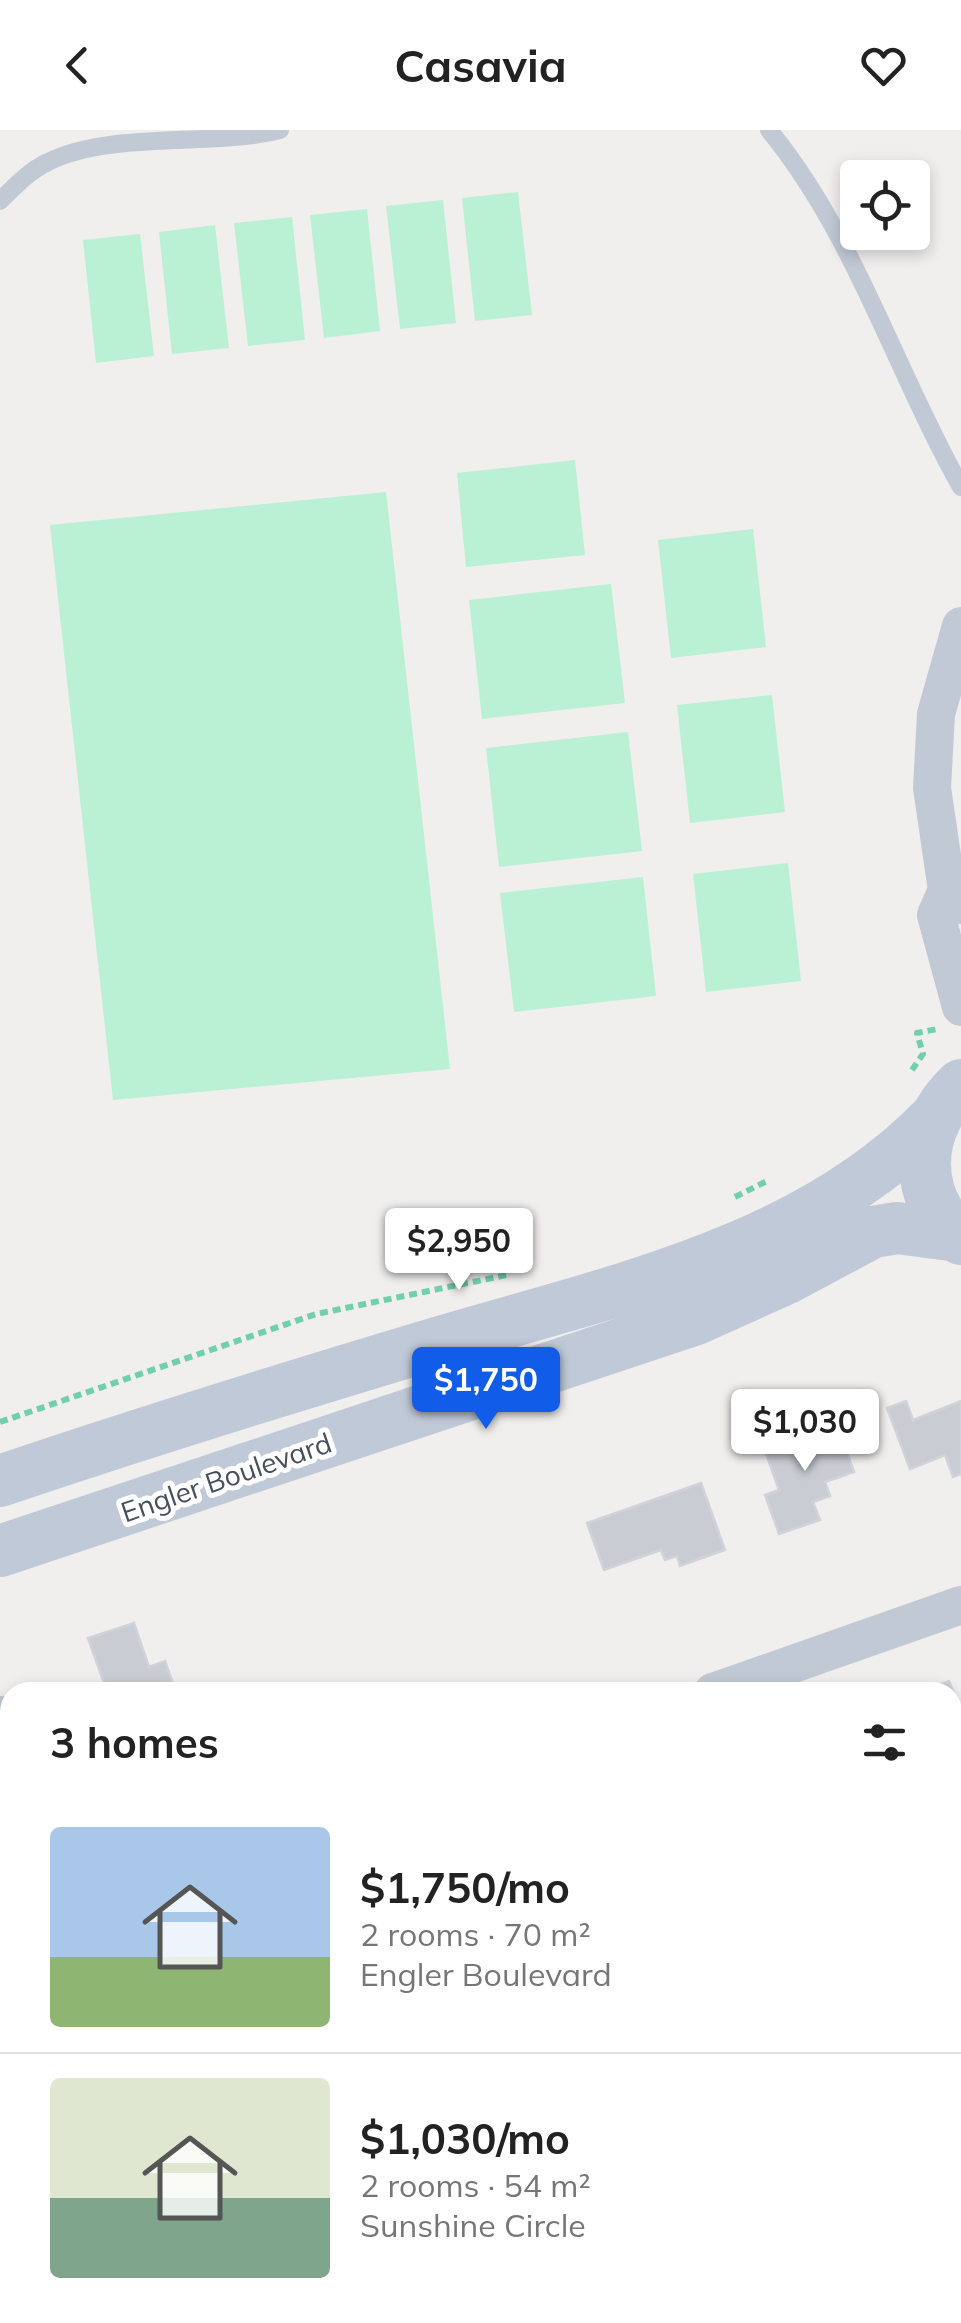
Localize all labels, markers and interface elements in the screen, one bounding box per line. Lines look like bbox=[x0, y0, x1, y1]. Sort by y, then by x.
text: Casavia bbox=[394, 37, 567, 93]
icon: back bbox=[50, 38, 105, 93]
icon: heart bbox=[856, 38, 911, 93]
map controls bbox=[840, 160, 930, 250]
button: locate bbox=[840, 160, 930, 250]
pin: $2,950 bbox=[378, 1208, 540, 1293]
text: $2,950 bbox=[407, 1220, 511, 1260]
pin: $1,750 bbox=[405, 1347, 567, 1432]
text: $1,750 bbox=[434, 1359, 538, 1399]
pin: $1,030 bbox=[724, 1389, 886, 1474]
text: $1,030 bbox=[753, 1401, 857, 1441]
street label: Engler Boulevard bbox=[116, 1425, 336, 1529]
icon: filters bbox=[857, 1715, 912, 1770]
text: 3 homes bbox=[50, 1716, 219, 1769]
text: $1,750/mo bbox=[360, 1861, 570, 1914]
icon: home bbox=[130, 1867, 250, 1987]
text: 2 rooms · 70 m² bbox=[360, 1914, 591, 1954]
text: Engler Boulevard bbox=[360, 1954, 612, 1994]
text: $1,030/mo bbox=[360, 2112, 570, 2165]
icon: home bbox=[130, 2118, 250, 2238]
text: 2 rooms · 54 m² bbox=[360, 2165, 591, 2205]
text: Sunshine Circle bbox=[360, 2205, 586, 2245]

